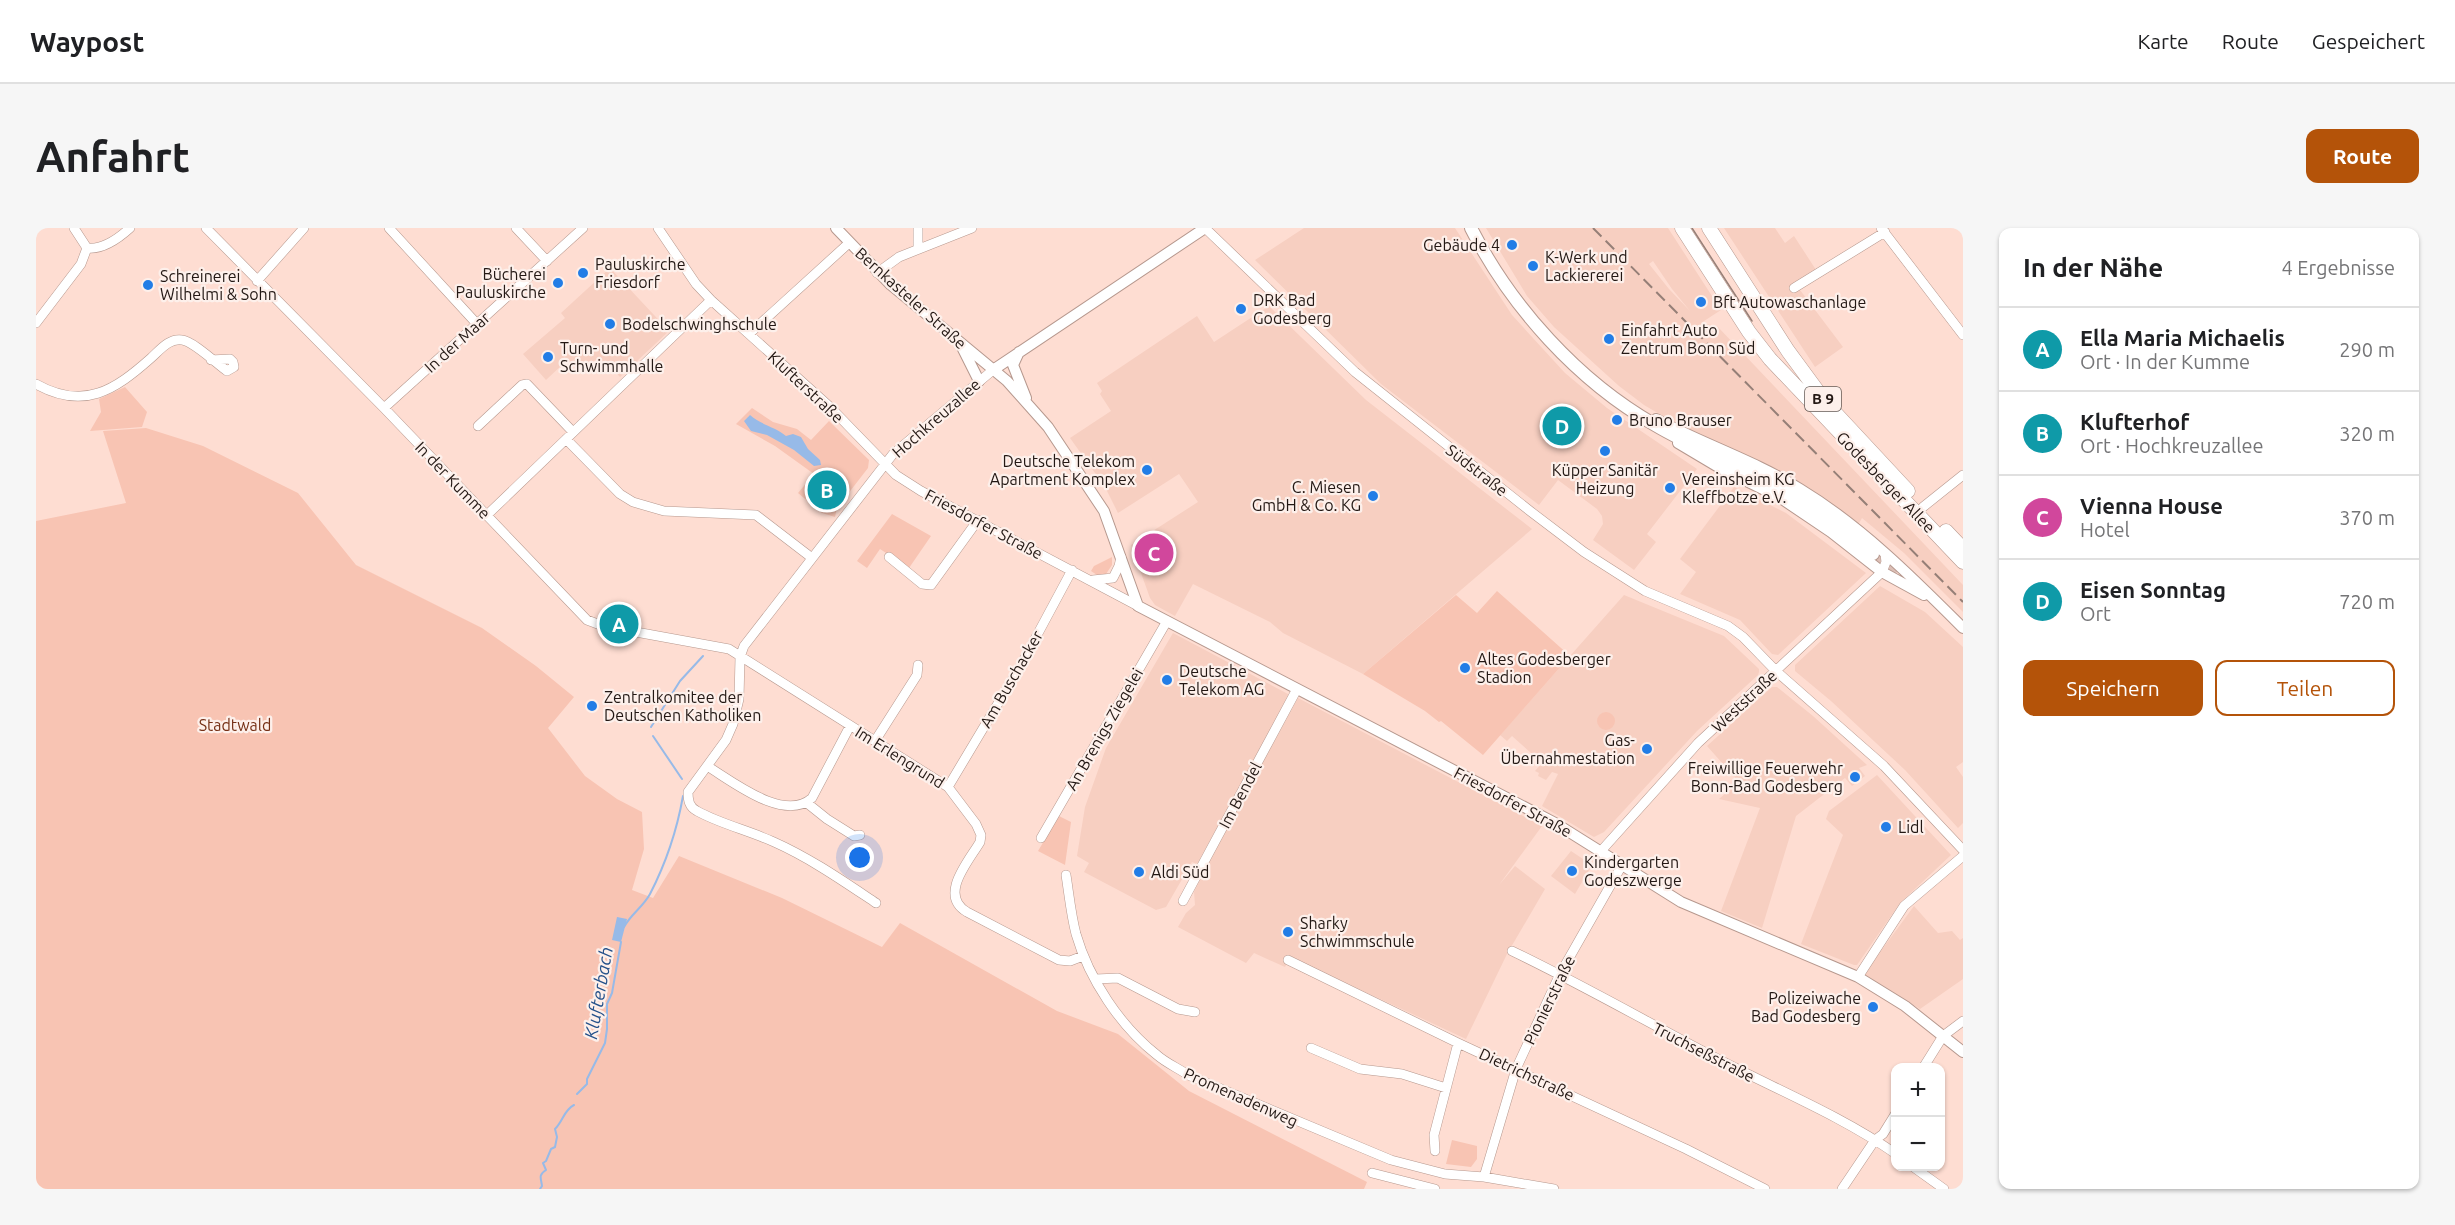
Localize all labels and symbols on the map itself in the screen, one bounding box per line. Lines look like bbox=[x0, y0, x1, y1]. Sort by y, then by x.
place label: Gebäude 4 bbox=[1423, 236, 1500, 254]
marker: Gebäude 4 bbox=[1505, 238, 1519, 252]
street label: Bernkasteler Straße bbox=[852, 244, 970, 352]
place label: K-Werk und Lackiererei bbox=[1545, 248, 1628, 284]
place label: Pauluskirche Friesdorf bbox=[595, 255, 685, 291]
marker: K-Werk und Lackiererei bbox=[1526, 259, 1540, 273]
place label: Bücherei Pauluskirche bbox=[456, 265, 546, 301]
marker: Pauluskirche Friesdorf bbox=[576, 266, 590, 280]
place label: Schreinerei Wilhelmi & Sohn bbox=[160, 267, 277, 303]
marker: Bücherei Pauluskirche bbox=[551, 276, 565, 290]
marker: Schreinerei Wilhelmi & Sohn bbox=[141, 278, 155, 292]
place label: DRK Bad Godesberg bbox=[1253, 291, 1332, 327]
place label: Bft Autowaschanlage bbox=[1713, 293, 1866, 311]
marker: Bft Autowaschanlage bbox=[1694, 295, 1708, 309]
marker: DRK Bad Godesberg bbox=[1234, 302, 1248, 316]
street label: In der Maar bbox=[421, 308, 493, 376]
place label: Bodelschwinghschule bbox=[622, 315, 777, 333]
marker: Bodelschwinghschule bbox=[603, 317, 617, 331]
place label: Einfahrt Auto Zentrum Bonn Süd bbox=[1621, 321, 1755, 357]
marker: Einfahrt Auto Zentrum Bonn Süd bbox=[1602, 332, 1616, 346]
place label: Turn- und Schwimmhalle bbox=[560, 339, 663, 375]
street label: Klufterstraße bbox=[765, 348, 847, 426]
marker: Turn- und Schwimmhalle bbox=[541, 350, 555, 364]
street label: Hochkreuzallee bbox=[888, 375, 984, 461]
road number: B 9 bbox=[1805, 387, 1841, 411]
pin: D bbox=[1542, 404, 1582, 448]
place label: Bruno Brauser bbox=[1629, 411, 1732, 429]
marker: Bruno Brauser bbox=[1610, 413, 1624, 427]
street label: Godesberger Allee bbox=[1833, 428, 1939, 536]
street label: In der Kumme bbox=[412, 438, 494, 522]
street label: Südstraße bbox=[1443, 440, 1511, 500]
marker: Küpper Sanitär Heizung bbox=[1598, 444, 1612, 458]
place label: Deutsche Telekom Apartment Komplex bbox=[990, 452, 1135, 488]
place label: Küpper Sanitär Heizung bbox=[1552, 461, 1658, 497]
marker: Deutsche Telekom Apartment Komplex bbox=[1140, 463, 1154, 477]
pin: B bbox=[808, 468, 846, 512]
place label: Vereinsheim KG Kleffbotze e.V. bbox=[1682, 470, 1795, 506]
place label: C. Miesen GmbH & Co. KG bbox=[1252, 478, 1361, 514]
marker: Vereinsheim KG Kleffbotze e.V. bbox=[1663, 481, 1677, 495]
street label: Friesdorfer Straße bbox=[922, 485, 1046, 563]
marker: C. Miesen GmbH & Co. KG bbox=[1366, 489, 1380, 503]
pin: C bbox=[1134, 530, 1174, 576]
pin: A bbox=[600, 602, 638, 646]
street label: Am Buschacker bbox=[976, 627, 1046, 731]
place label: Altes Godesberger Stadion bbox=[1477, 650, 1611, 686]
marker: Altes Godesberger Stadion bbox=[1458, 661, 1472, 675]
place label: Deutsche Telekom AG bbox=[1179, 662, 1264, 698]
street label: An Brenigs Ziegelei bbox=[1062, 665, 1146, 793]
street label: Weststraße bbox=[1708, 666, 1780, 736]
marker: Deutsche Telekom AG bbox=[1160, 673, 1174, 687]
place label: Zentralkomitee der Deutschen Katholiken bbox=[604, 688, 761, 724]
marker: Zentralkomitee der Deutschen Katholiken bbox=[585, 699, 599, 713]
park label: Stadtwald bbox=[199, 716, 271, 734]
street label: Im Erlengrund bbox=[852, 722, 948, 792]
place label: Gas- Übernahmestation bbox=[1501, 731, 1635, 767]
marker: Gas- Übernahmestation bbox=[1640, 742, 1654, 756]
street label: Im Bendel bbox=[1215, 759, 1265, 831]
place label: Freiwillige Feuerwehr Bonn-Bad Godesberg bbox=[1688, 759, 1843, 795]
street label: Friesdorfer Straße bbox=[1451, 763, 1575, 841]
marker: Freiwillige Feuerwehr Bonn-Bad Godesberg bbox=[1848, 770, 1862, 784]
place label: Lidl bbox=[1898, 818, 1924, 836]
marker: Lidl bbox=[1879, 820, 1893, 834]
your location bbox=[845, 843, 874, 872]
place label: Kindergarten Godeszwerge bbox=[1584, 853, 1682, 889]
place label: Aldi Süd bbox=[1151, 863, 1209, 881]
marker: Kindergarten Godeszwerge bbox=[1565, 864, 1579, 878]
marker: Aldi Süd bbox=[1132, 865, 1146, 879]
place label: Sharky Schwimmschule bbox=[1300, 914, 1415, 950]
marker: Sharky Schwimmschule bbox=[1281, 925, 1295, 939]
water label: Klufterbach bbox=[580, 945, 617, 1041]
street label: Pionierstraße bbox=[1520, 953, 1578, 1047]
place label: Polizeiwache Bad Godesberg bbox=[1751, 989, 1861, 1025]
marker: Polizeiwache Bad Godesberg bbox=[1866, 1000, 1880, 1014]
street label: Truchseßstraße bbox=[1650, 1019, 1758, 1085]
street label: Dietrichstraße bbox=[1477, 1044, 1577, 1104]
street label: Promenadenweg bbox=[1181, 1064, 1301, 1130]

